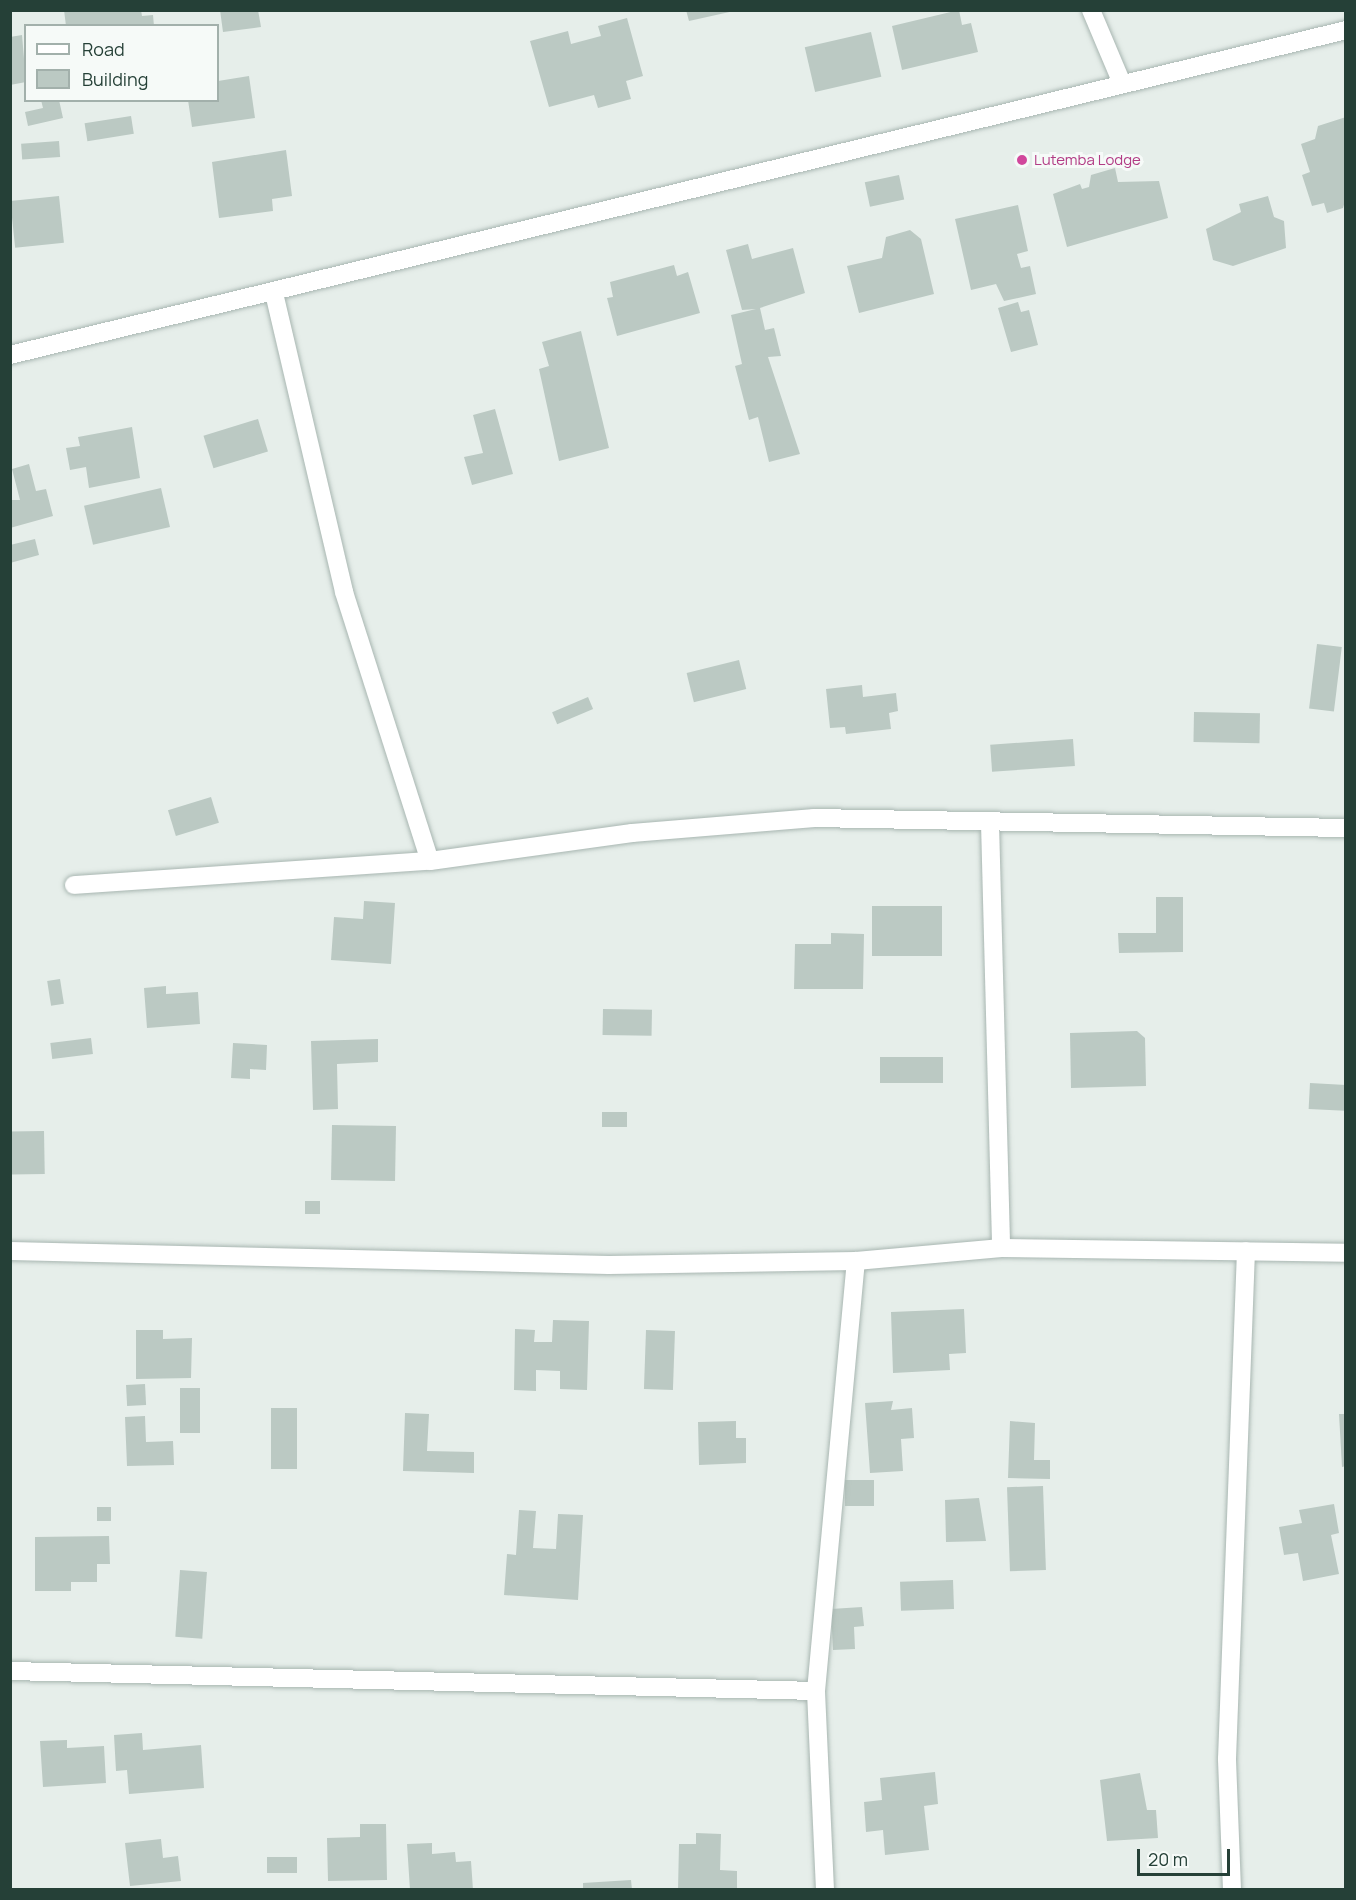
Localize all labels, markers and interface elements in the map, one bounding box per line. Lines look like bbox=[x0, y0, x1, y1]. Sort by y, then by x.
legend bbox=[24, 24, 219, 102]
text: Road bbox=[82, 37, 125, 61]
text: Building bbox=[82, 67, 148, 91]
place label: Lutemba Lodge bbox=[1034, 151, 1141, 169]
marker: Lutemba Lodge bbox=[1015, 153, 1029, 167]
scale bar bbox=[1140, 1837, 1233, 1875]
text: 20 m bbox=[1148, 1847, 1188, 1871]

